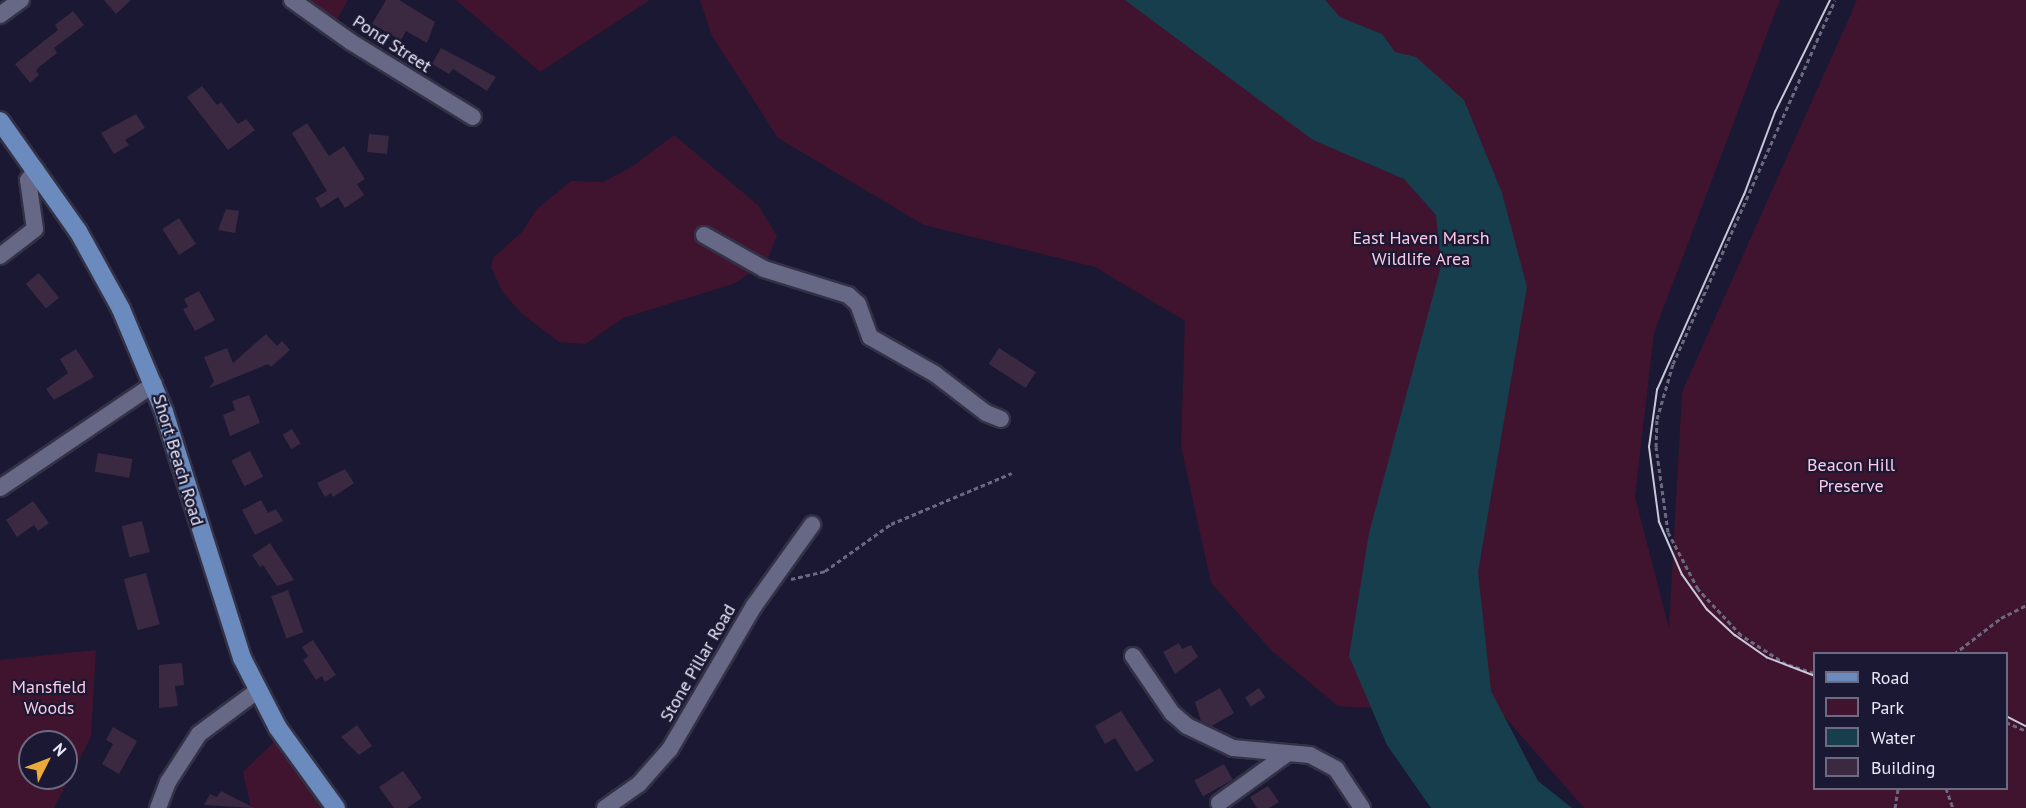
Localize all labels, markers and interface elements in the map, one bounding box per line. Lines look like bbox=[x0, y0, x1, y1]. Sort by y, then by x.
street label: Pond Street bbox=[349, 11, 435, 77]
park label: East Haven Marsh Wildlife Area bbox=[1352, 228, 1490, 270]
street label: Short Beach Road bbox=[148, 392, 208, 528]
park label: Beacon Hill Preserve bbox=[1807, 455, 1895, 498]
street label: Stone Pillar Road bbox=[656, 600, 740, 726]
legend bbox=[1813, 652, 2008, 790]
text: Road bbox=[1871, 666, 1909, 689]
park label: Mansfield Woods bbox=[12, 677, 86, 720]
text: Park bbox=[1871, 696, 1904, 719]
text: Water bbox=[1871, 726, 1915, 749]
north arrow bbox=[18, 730, 78, 790]
text: N bbox=[49, 739, 71, 760]
text: Building bbox=[1871, 756, 1935, 779]

